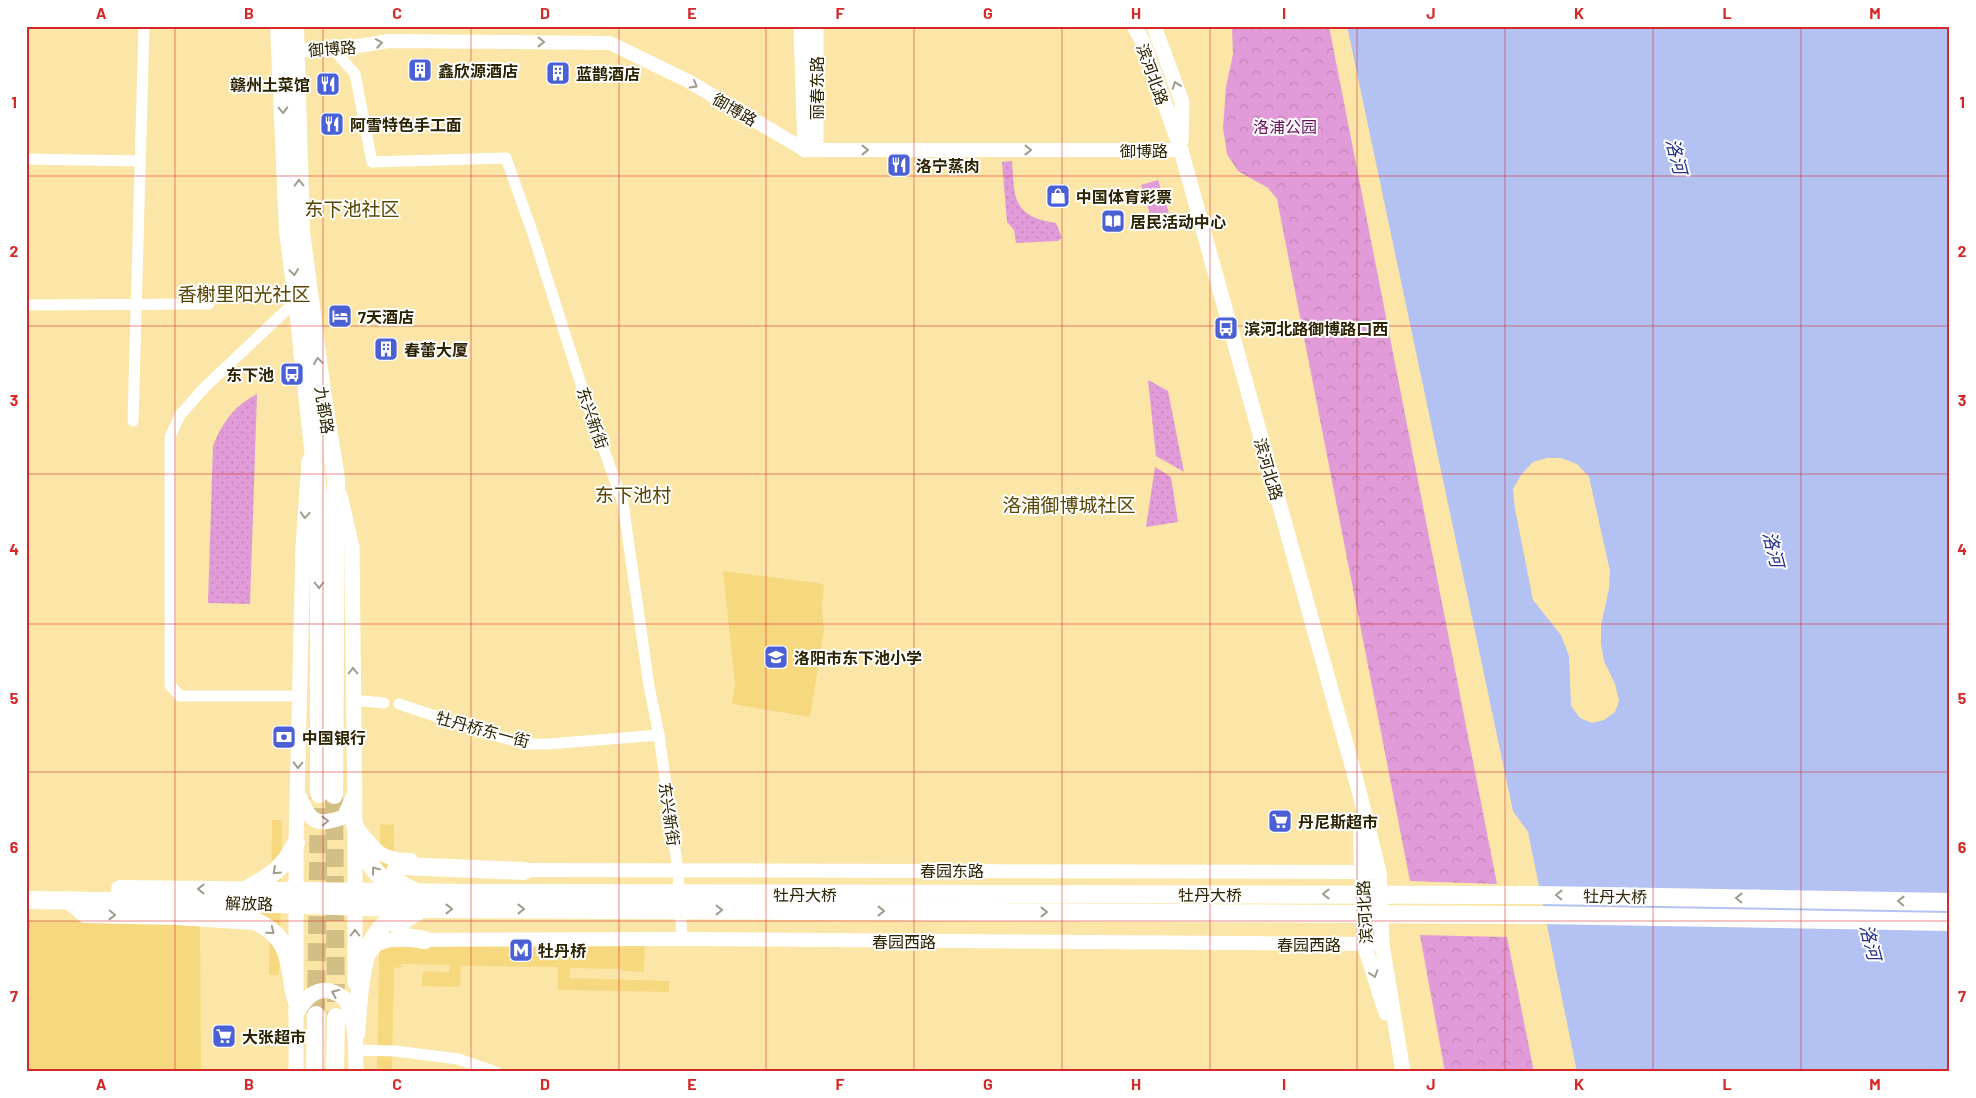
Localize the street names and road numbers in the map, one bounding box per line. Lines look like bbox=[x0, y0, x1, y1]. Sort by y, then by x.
street label: 御博路 bbox=[307, 37, 357, 59]
street label: 滨河北路 bbox=[1133, 41, 1173, 107]
street label: 丽春东路 bbox=[807, 56, 826, 120]
street label: 御博路 bbox=[709, 89, 761, 129]
street label: 御博路 bbox=[1120, 141, 1168, 160]
street label: 九都路 bbox=[312, 385, 338, 435]
street label: 东兴新街 bbox=[574, 385, 612, 451]
street label: 滨河北路 bbox=[1251, 436, 1287, 502]
street label: 牡丹桥东一街 bbox=[434, 707, 532, 751]
street label: 东兴新街 bbox=[656, 781, 684, 847]
street label: 春园东路 bbox=[920, 861, 984, 880]
street label: 滨河北路 bbox=[1353, 880, 1375, 944]
street label: 牡丹大桥 bbox=[773, 885, 837, 904]
street label: 牡丹大桥 bbox=[1178, 885, 1242, 904]
street label: 牡丹大桥 bbox=[1583, 886, 1647, 906]
street label: 解放路 bbox=[225, 893, 273, 913]
street label: 春园西路 bbox=[872, 932, 936, 951]
street label: 春园西路 bbox=[1277, 935, 1341, 954]

